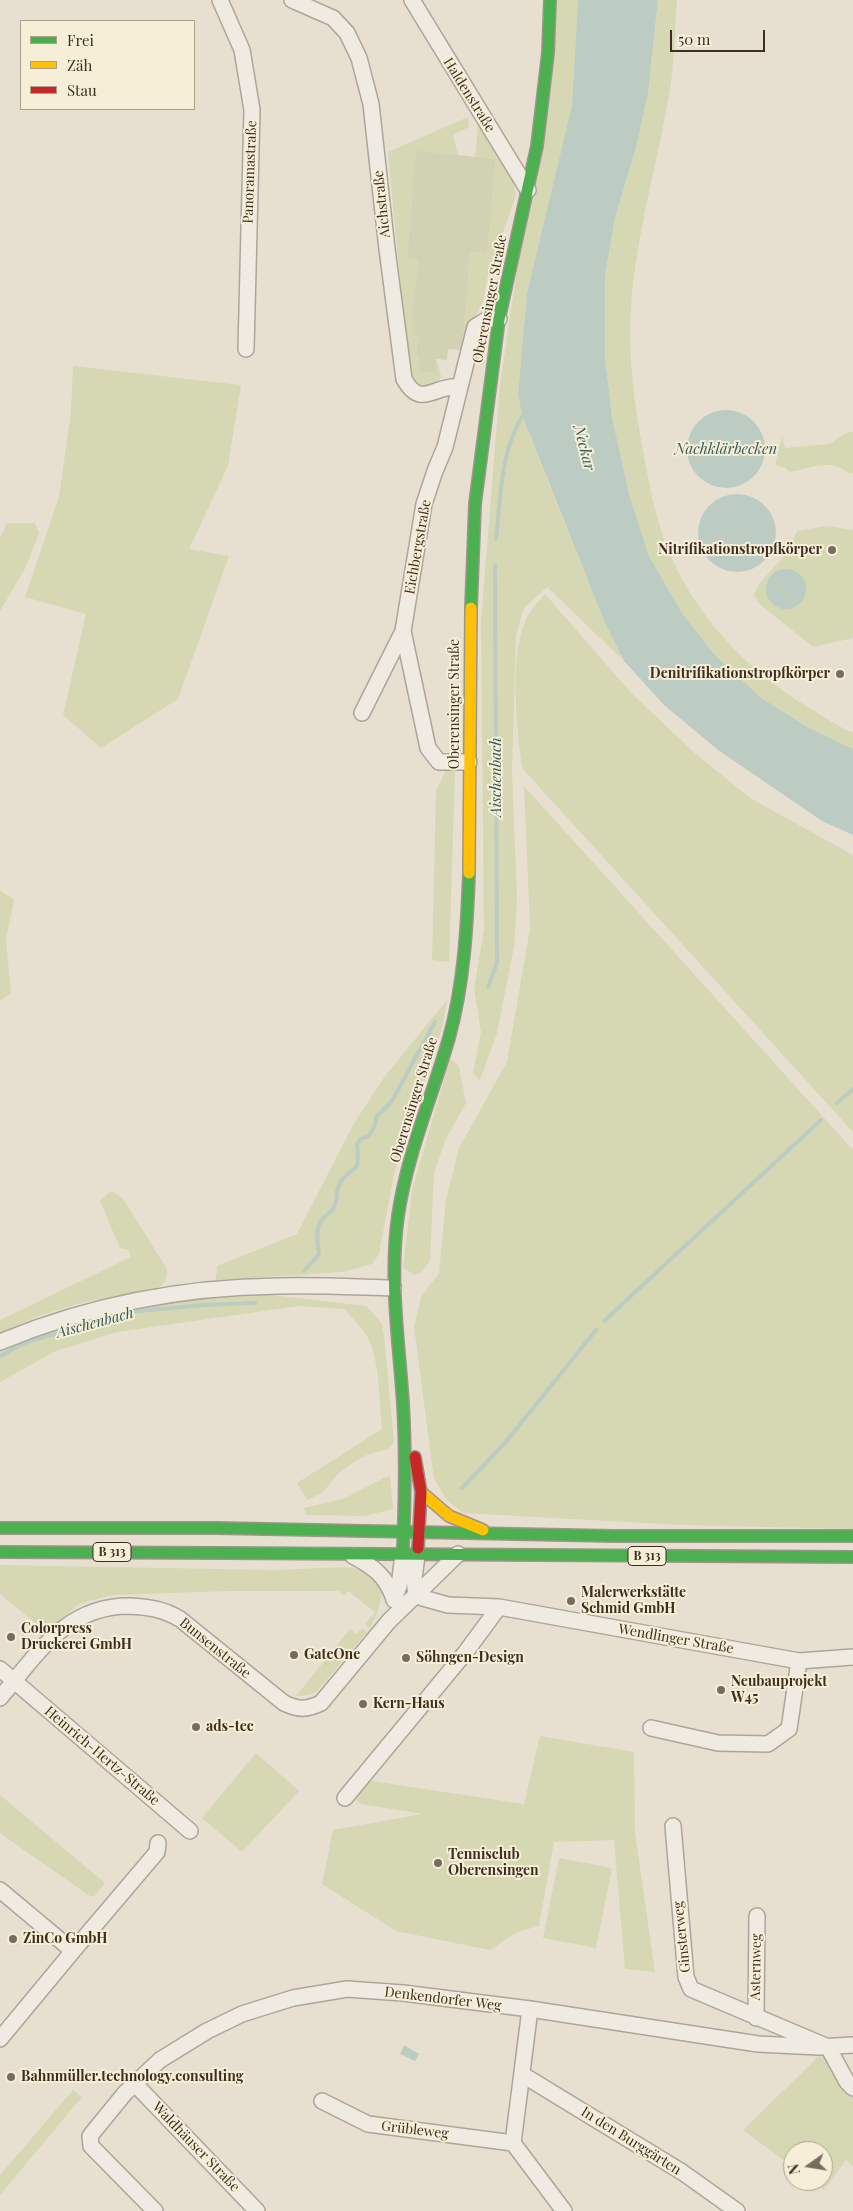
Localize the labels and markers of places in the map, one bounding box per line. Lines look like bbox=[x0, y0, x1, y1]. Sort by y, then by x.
place label: Nitrifikationstropfkörper bbox=[658, 542, 822, 558]
marker: Nitrifikationstropfkörper bbox=[826, 544, 838, 556]
place label: Denitrifikationstropfkörper bbox=[650, 666, 830, 682]
marker: Denitrifikationstropfkörper bbox=[834, 668, 846, 680]
place label: Malerwerkstätte Schmid GmbH bbox=[581, 1585, 686, 1618]
marker: Malerwerkstätte Schmid GmbH bbox=[565, 1595, 577, 1607]
place label: Colorpress Druckerei GmbH bbox=[21, 1621, 132, 1654]
marker: Colorpress Druckerei GmbH bbox=[5, 1631, 17, 1643]
place label: GateOne bbox=[304, 1647, 360, 1663]
marker: GateOne bbox=[288, 1649, 300, 1661]
place label: Söhngen-Design bbox=[416, 1650, 524, 1666]
marker: Söhngen-Design bbox=[400, 1652, 412, 1664]
place label: Neubauprojekt W45 bbox=[731, 1674, 827, 1706]
marker: Neubauprojekt W45 bbox=[715, 1684, 727, 1696]
place label: Kern-Haus bbox=[373, 1696, 445, 1712]
marker: Kern-Haus bbox=[357, 1698, 369, 1710]
place label: ads-tec bbox=[206, 1719, 254, 1735]
marker: ads-tec bbox=[190, 1721, 202, 1733]
place label: Tennisclub Oberensingen bbox=[448, 1847, 539, 1880]
marker: Tennisclub Oberensingen bbox=[432, 1857, 444, 1869]
place label: ZinCo GmbH bbox=[23, 1931, 107, 1947]
marker: ZinCo GmbH bbox=[7, 1933, 19, 1945]
place label: Bahnmüller.technology.consulting bbox=[21, 2069, 244, 2085]
marker: Bahnmüller.technology.consulting bbox=[5, 2071, 17, 2083]

